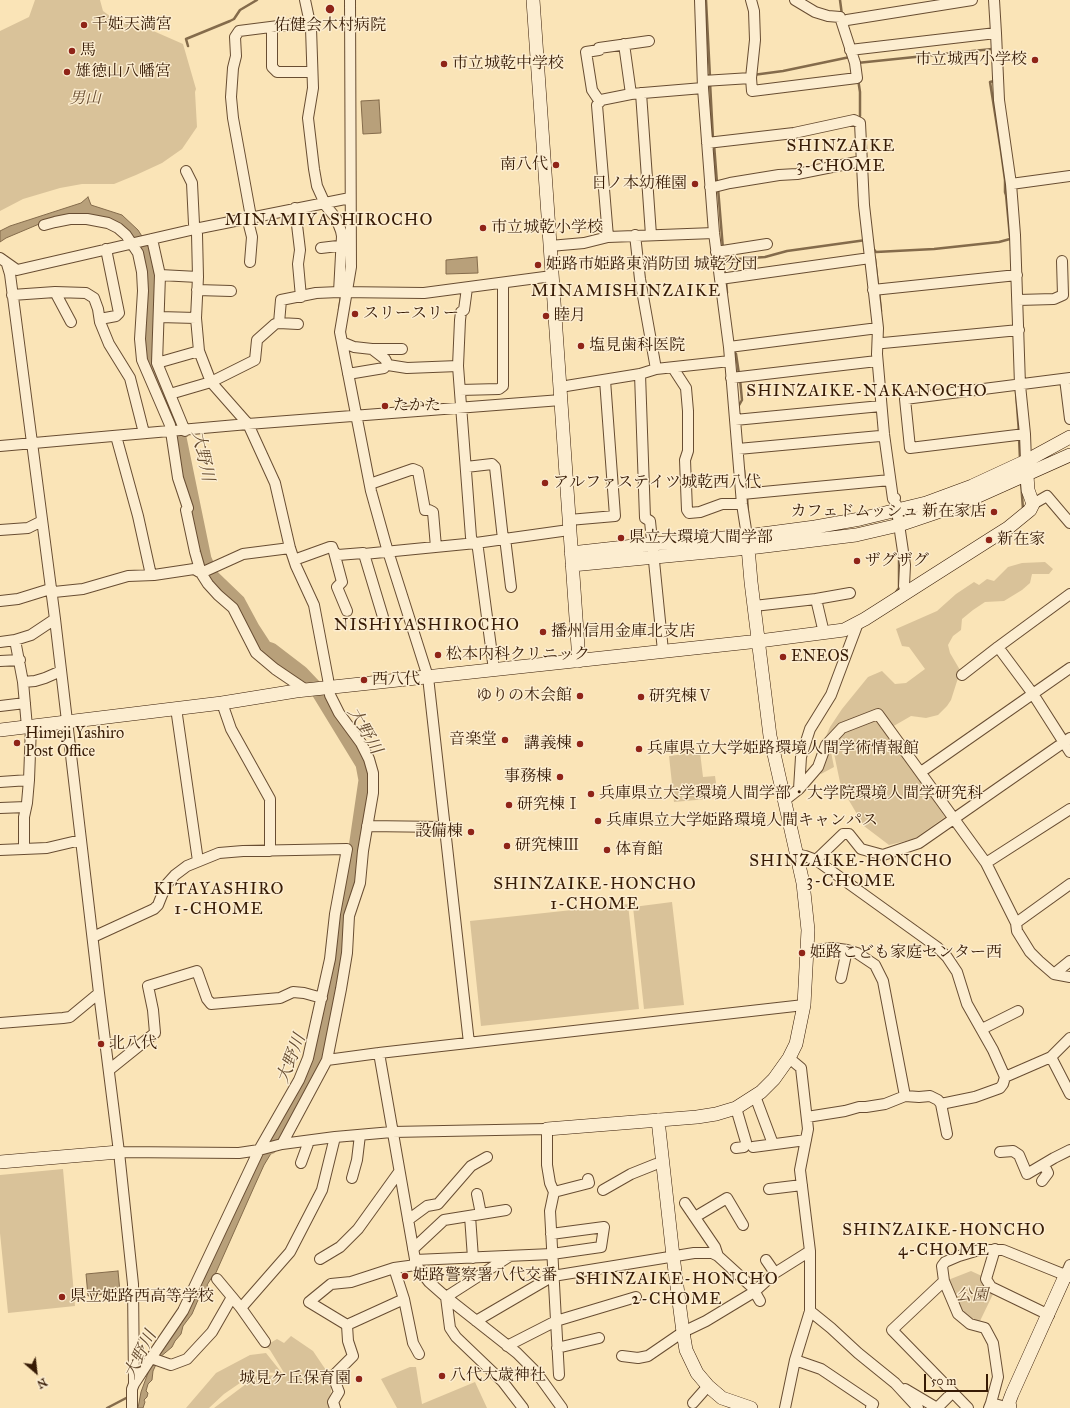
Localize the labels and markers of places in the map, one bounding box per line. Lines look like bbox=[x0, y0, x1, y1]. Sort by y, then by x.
marker: 佑健会木村病院 bbox=[324, 3, 336, 15]
place label: 千姫天満宮 bbox=[92, 15, 172, 35]
place label: 佑健会木村病院 bbox=[274, 16, 386, 36]
marker: 千姫天満宮 bbox=[79, 20, 89, 30]
place label: 馬 bbox=[80, 41, 96, 61]
marker: 馬 bbox=[67, 46, 77, 56]
place label: 市立城西小学校 bbox=[915, 50, 1027, 70]
place label: 市立城乾中学校 bbox=[452, 54, 564, 74]
marker: 市立城西小学校 bbox=[1030, 55, 1040, 65]
marker: 市立城乾中学校 bbox=[439, 59, 449, 69]
place label: 雄徳山八幡宮 bbox=[75, 62, 171, 82]
marker: 雄徳山八幡宮 bbox=[62, 67, 72, 77]
place label: 南八代 bbox=[500, 155, 548, 175]
marker: 南八代 bbox=[551, 160, 561, 170]
place label: 日ノ本幼稚園 bbox=[591, 174, 687, 194]
marker: 日ノ本幼稚園 bbox=[690, 179, 700, 189]
place label: 市立城乾小学校 bbox=[491, 218, 603, 238]
marker: 市立城乾小学校 bbox=[478, 223, 488, 233]
place label: 姫路市姫路東消防団 城乾分団 bbox=[546, 255, 757, 275]
marker: 姫路市姫路東消防団 城乾分団 bbox=[533, 260, 543, 270]
place label: スリースリー bbox=[363, 304, 459, 324]
place label: 睦月 bbox=[554, 306, 586, 326]
marker: スリースリー bbox=[350, 309, 360, 319]
marker: 睦月 bbox=[541, 311, 551, 321]
place label: 塩見歯科医院 bbox=[589, 336, 685, 356]
marker: 塩見歯科医院 bbox=[576, 341, 586, 351]
place label: たかた bbox=[393, 396, 441, 416]
marker: たかた bbox=[380, 401, 390, 411]
place label: アルファステイツ城乾西八代 bbox=[553, 473, 761, 493]
marker: アルファステイツ城乾西八代 bbox=[540, 478, 550, 488]
place label: カフェドムッシュ 新在家店 bbox=[791, 502, 986, 522]
marker: カフェドムッシュ 新在家店 bbox=[989, 507, 999, 517]
place label: 県立大環境人間学部 bbox=[629, 528, 773, 548]
place label: 新在家 bbox=[997, 530, 1045, 550]
marker: 県立大環境人間学部 bbox=[616, 533, 626, 543]
marker: 新在家 bbox=[984, 535, 994, 545]
place label: ザグザグ bbox=[865, 551, 929, 571]
marker: ザグザグ bbox=[852, 556, 862, 566]
place label: 播州信用金庫北支店 bbox=[551, 622, 695, 642]
marker: 播州信用金庫北支店 bbox=[538, 627, 548, 637]
place label: 松本内科クリニック bbox=[446, 645, 590, 665]
place label: ENEOS bbox=[791, 647, 849, 667]
marker: 松本内科クリニック bbox=[433, 650, 443, 660]
marker: ENEOS bbox=[778, 652, 788, 662]
place label: 西八代 bbox=[372, 670, 420, 690]
marker: 西八代 bbox=[359, 675, 369, 685]
place label: ゆりの木会館 bbox=[476, 686, 572, 706]
place label: 研究棟Ⅴ bbox=[649, 687, 713, 707]
marker: ゆりの木会館 bbox=[575, 691, 585, 701]
marker: 研究棟Ⅴ bbox=[636, 692, 646, 702]
place label: Himeji Yashiro Post Office bbox=[25, 724, 124, 762]
place label: 音楽堂 bbox=[449, 730, 497, 750]
place label: 講義棟 bbox=[524, 734, 572, 754]
marker: 音楽堂 bbox=[500, 735, 510, 745]
marker: Himeji Yashiro Post Office bbox=[12, 738, 22, 748]
marker: 講義棟 bbox=[575, 739, 585, 749]
place label: 兵庫県立大学姫路環境人間学術情報館 bbox=[647, 739, 919, 759]
marker: 兵庫県立大学姫路環境人間学術情報館 bbox=[634, 744, 644, 754]
place label: 事務棟 bbox=[504, 767, 552, 787]
marker: 事務棟 bbox=[555, 772, 565, 782]
place label: 兵庫県立大学環境人間学部・大学院環境人間学研究科 bbox=[599, 784, 983, 804]
marker: 兵庫県立大学環境人間学部・大学院環境人間学研究科 bbox=[586, 789, 596, 799]
place label: 研究棟Ⅰ bbox=[517, 795, 581, 815]
marker: 研究棟Ⅰ bbox=[504, 800, 514, 810]
place label: 兵庫県立大学姫路環境人間キャンパス bbox=[606, 811, 878, 831]
marker: 兵庫県立大学姫路環境人間キャンパス bbox=[593, 816, 603, 826]
place label: 設備棟 bbox=[415, 822, 463, 842]
marker: 設備棟 bbox=[466, 827, 476, 837]
place label: 研究棟Ⅲ bbox=[515, 836, 579, 856]
place label: 体育館 bbox=[615, 840, 663, 860]
marker: 研究棟Ⅲ bbox=[502, 841, 512, 851]
marker: 体育館 bbox=[602, 845, 612, 855]
place label: 姫路こども家庭センター西 bbox=[810, 943, 1002, 963]
marker: 姫路こども家庭センター西 bbox=[797, 948, 807, 958]
place label: 北八代 bbox=[109, 1034, 157, 1054]
marker: 北八代 bbox=[96, 1039, 106, 1049]
place label: 姫路警察署八代交番 bbox=[413, 1266, 557, 1286]
marker: 姫路警察署八代交番 bbox=[400, 1271, 410, 1281]
place label: 県立姫路西高等学校 bbox=[70, 1287, 214, 1307]
marker: 県立姫路西高等学校 bbox=[57, 1292, 67, 1302]
place label: 八代大歳神社 bbox=[450, 1366, 546, 1386]
place label: 城見ケ丘保育園 bbox=[239, 1369, 351, 1389]
marker: 八代大歳神社 bbox=[437, 1371, 447, 1381]
marker: 城見ケ丘保育園 bbox=[354, 1374, 364, 1384]

